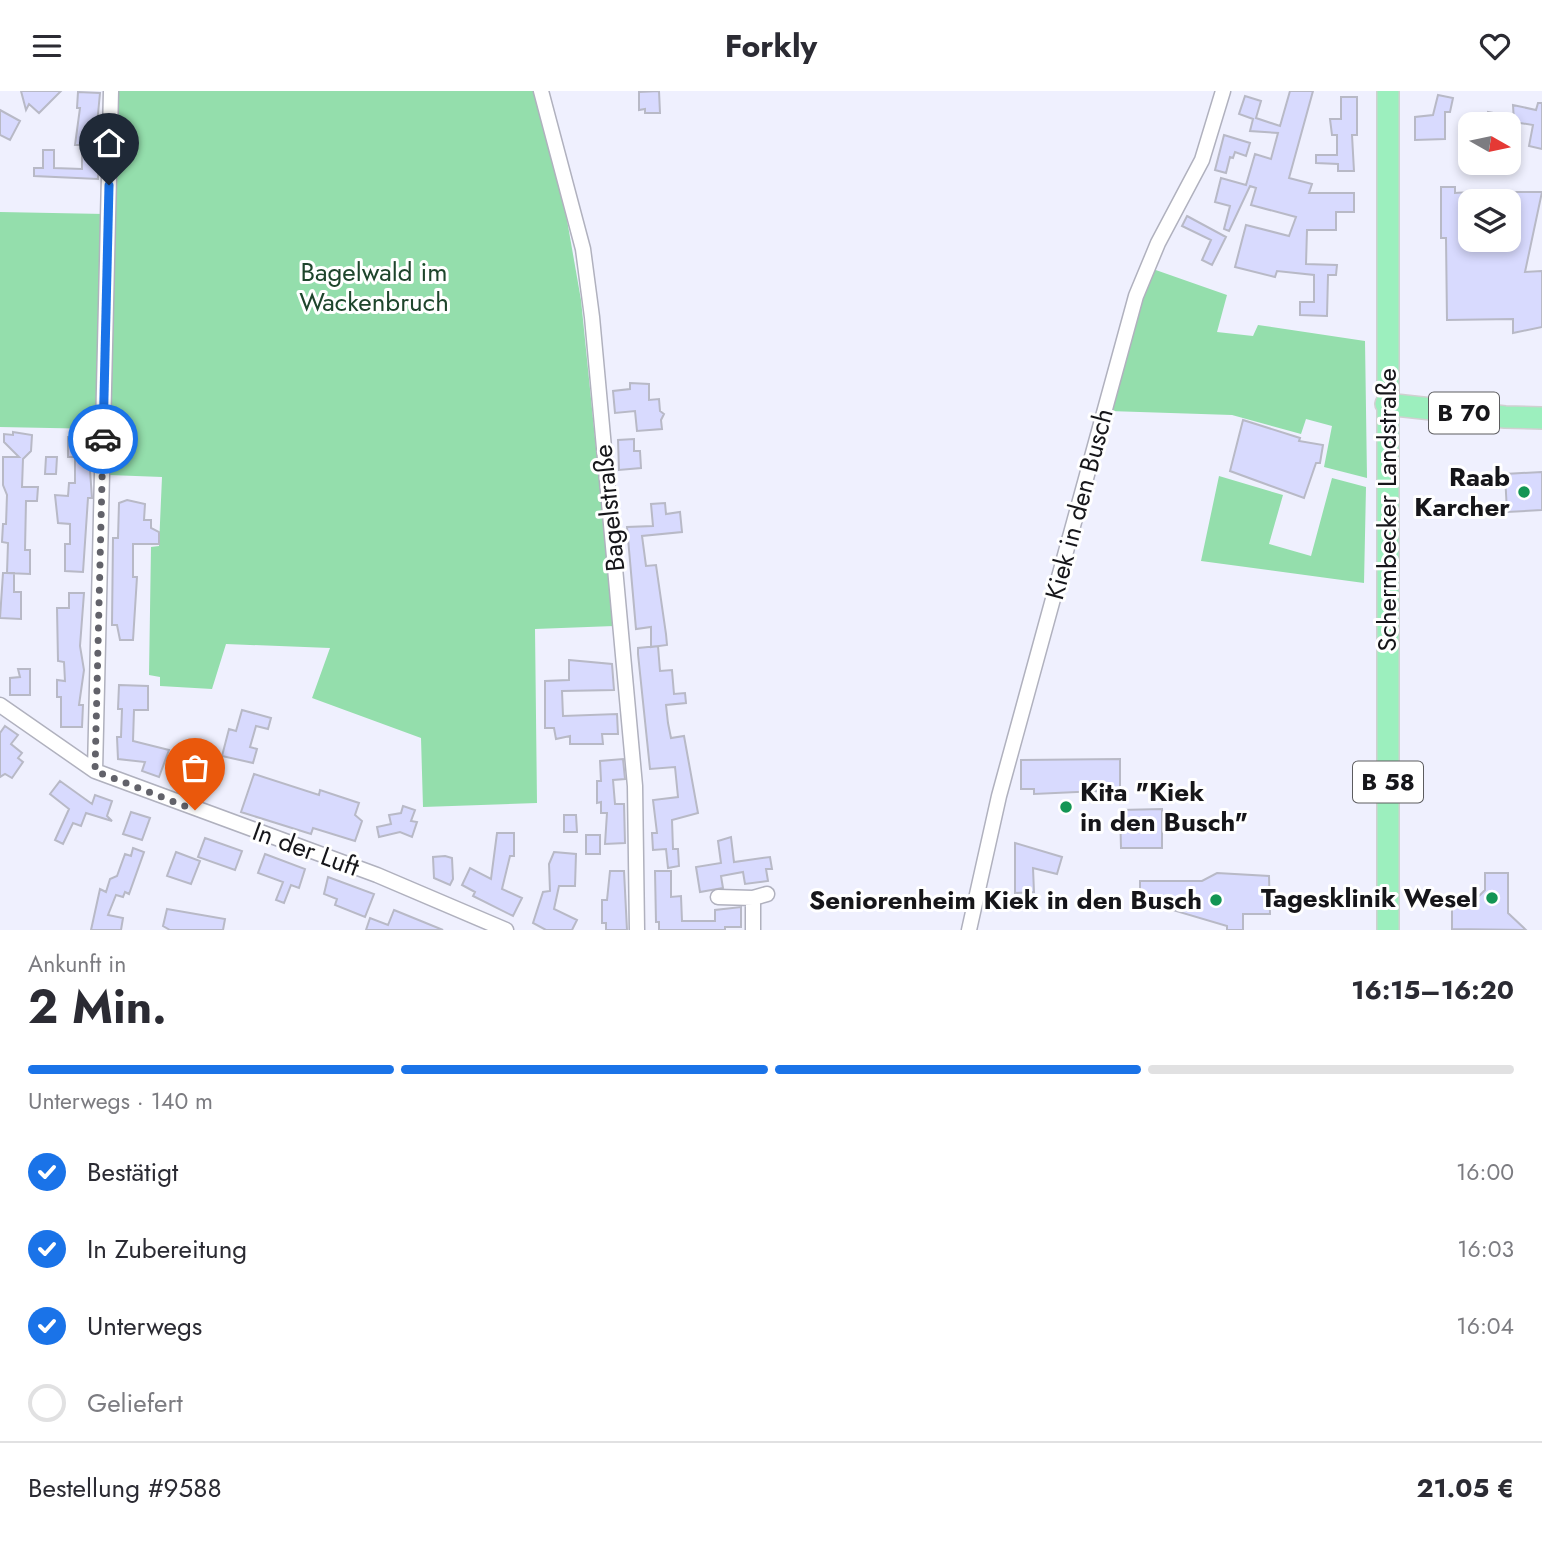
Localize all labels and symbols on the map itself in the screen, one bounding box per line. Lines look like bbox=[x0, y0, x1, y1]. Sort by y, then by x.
north arrow bbox=[1458, 112, 1521, 175]
pin bbox=[79, 113, 139, 185]
park label: Bagelwald im Wackenbruch bbox=[299, 253, 449, 321]
street label: Schermbecker Landstraße bbox=[1368, 368, 1406, 652]
road number: B 70 bbox=[1429, 393, 1499, 433]
courier bbox=[68, 404, 138, 474]
street label: Kiek in den Busch bbox=[1035, 404, 1123, 604]
street label: Bagelstraße bbox=[583, 443, 635, 573]
place label: Raab Karcher bbox=[1414, 458, 1510, 526]
marker: Raab Karcher bbox=[1516, 484, 1532, 500]
pin bbox=[165, 738, 225, 810]
road number: B 58 bbox=[1353, 761, 1423, 803]
place label: Kita "Kiek in den Busch" bbox=[1080, 773, 1248, 841]
marker: Kita "Kiek in den Busch" bbox=[1058, 799, 1074, 815]
street label: In der Luft bbox=[247, 812, 365, 886]
place label: Tagesklinik Wesel bbox=[1261, 879, 1478, 917]
place label: Seniorenheim Kiek in den Busch bbox=[809, 881, 1202, 919]
marker: Tagesklinik Wesel bbox=[1484, 890, 1500, 906]
marker: Seniorenheim Kiek in den Busch bbox=[1208, 892, 1224, 908]

